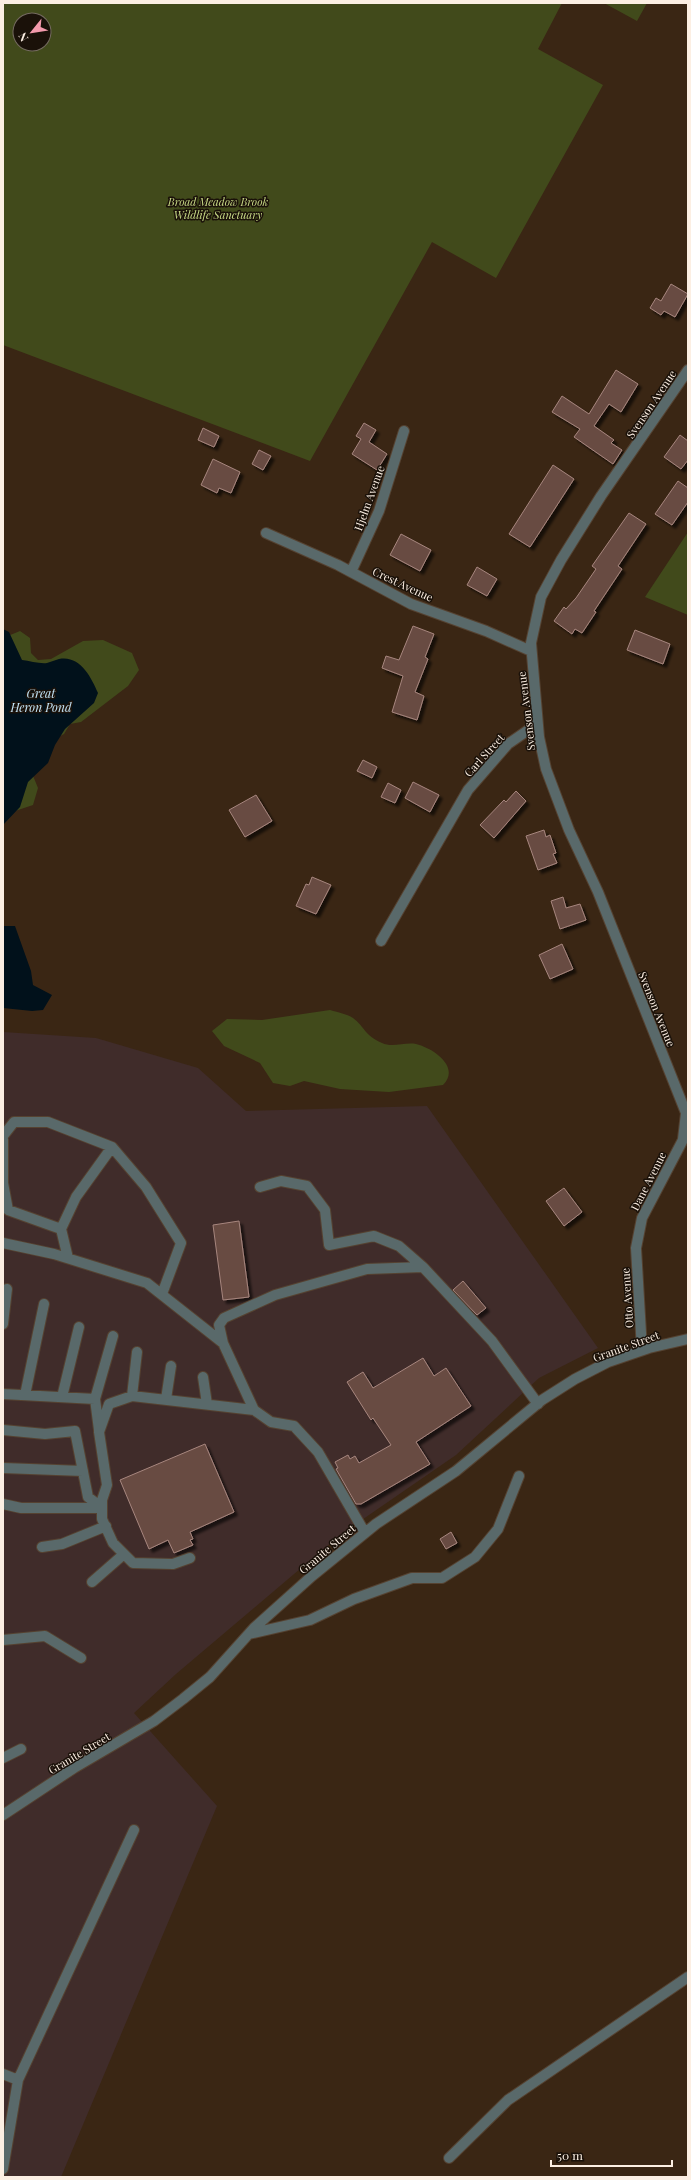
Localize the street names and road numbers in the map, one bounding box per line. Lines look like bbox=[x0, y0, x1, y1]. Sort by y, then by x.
street label: Svenson Avenue bbox=[623, 366, 680, 441]
street label: Hjelm Avenue bbox=[350, 463, 388, 533]
street label: Crest Avenue bbox=[370, 563, 436, 605]
street label: Svenson Avenue bbox=[514, 670, 538, 751]
street label: Carl Street bbox=[461, 730, 507, 780]
street label: Svenson Avenue bbox=[635, 969, 679, 1049]
street label: Dane Avenue bbox=[627, 1149, 669, 1213]
street label: Otto Avenue bbox=[617, 1267, 637, 1329]
street label: Granite Street bbox=[591, 1327, 661, 1365]
street label: Granite Street bbox=[296, 1521, 359, 1577]
street label: Granite Street bbox=[45, 1729, 113, 1777]

